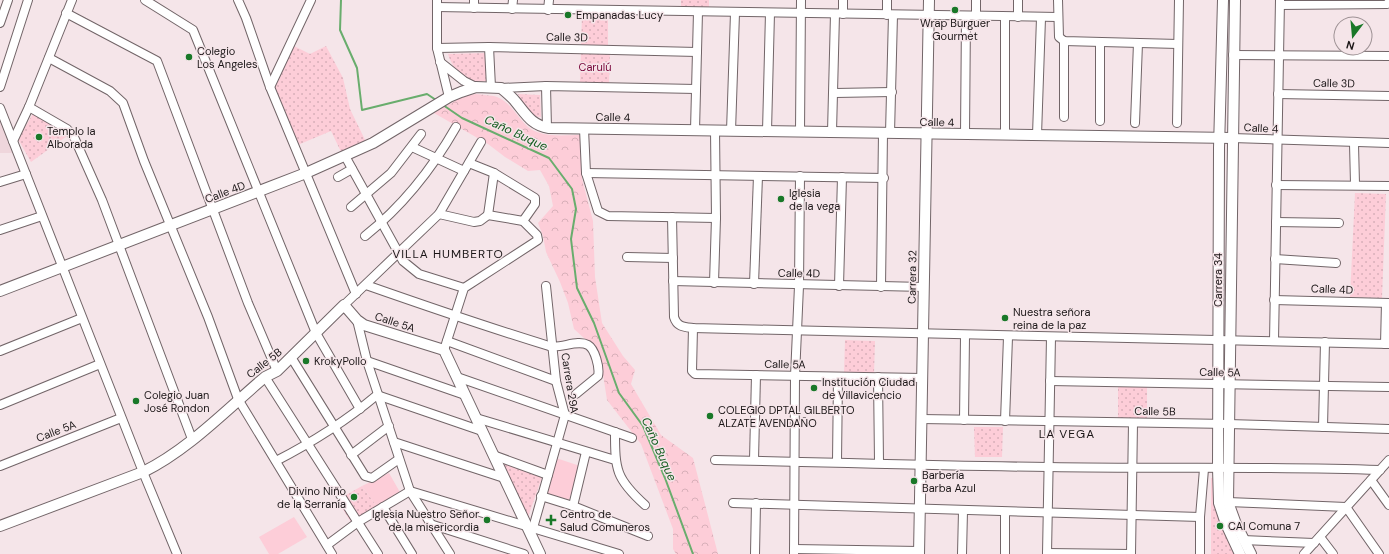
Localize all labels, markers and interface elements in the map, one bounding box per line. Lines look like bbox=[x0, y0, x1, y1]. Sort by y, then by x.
marker: Wrap Burguer Gourmet bbox=[950, 5, 960, 15]
place label: Empanadas Lucy bbox=[576, 8, 663, 22]
marker: Empanadas Lucy bbox=[563, 10, 573, 20]
place label: Wrap Burguer Gourmet bbox=[920, 16, 990, 43]
north arrow bbox=[1333, 16, 1373, 56]
street label: Calle 3D bbox=[546, 30, 589, 44]
text: N bbox=[1344, 38, 1356, 53]
place label: Colegio Los Angeles bbox=[197, 44, 258, 71]
marker: Colegio Los Angeles bbox=[184, 52, 194, 62]
park label: Carulú bbox=[579, 60, 612, 74]
street label: Calle 3D bbox=[1313, 76, 1356, 90]
street label: Calle 4 bbox=[596, 110, 631, 124]
water label: Caño Buque bbox=[482, 111, 550, 155]
street label: Calle 4 bbox=[920, 115, 955, 129]
street label: Calle 4 bbox=[1243, 120, 1279, 136]
place label: Templo la Alborada bbox=[47, 124, 95, 151]
marker: Templo la Alborada bbox=[34, 132, 44, 142]
street label: Calle 4D bbox=[203, 178, 248, 206]
place label: Iglesia de la vega bbox=[789, 186, 840, 213]
marker: Iglesia de la vega bbox=[776, 194, 786, 204]
district label: VILLA HUMBERTO bbox=[392, 246, 504, 262]
street label: Carrera 32 bbox=[905, 250, 919, 304]
street label: Carrera 34 bbox=[1211, 253, 1225, 307]
street label: Calle 4D bbox=[778, 266, 821, 280]
street label: Calle 4D bbox=[1311, 281, 1354, 297]
place label: Nuestra señora reina de la paz bbox=[1013, 305, 1090, 332]
street label: Calle 5A bbox=[373, 309, 417, 335]
marker: Nuestra señora reina de la paz bbox=[1000, 313, 1010, 323]
street label: Calle 5B bbox=[243, 345, 285, 381]
street label: Carrera 29A bbox=[558, 352, 582, 414]
place label: KrokyPollo bbox=[314, 354, 366, 368]
marker: KrokyPollo bbox=[301, 356, 311, 366]
street label: Calle 5A bbox=[764, 357, 806, 371]
street label: Calle 5A bbox=[1199, 365, 1241, 379]
place label: Institución Ciudad de Villavicencio bbox=[822, 375, 915, 402]
marker: Institución Ciudad de Villavicencio bbox=[809, 383, 819, 393]
place label: Colegio Juan José Rondon bbox=[144, 388, 210, 415]
marker: Colegio Juan José Rondon bbox=[131, 396, 141, 406]
place label: COLEGIO DPTAL GILBERTO ALZATE AVENDAÑO bbox=[718, 403, 854, 430]
street label: Calle 5B bbox=[1134, 404, 1176, 418]
marker: COLEGIO DPTAL GILBERTO ALZATE AVENDAÑO bbox=[705, 411, 715, 421]
water label: Caño Buque bbox=[638, 415, 680, 483]
street label: Calle 5A bbox=[34, 417, 78, 445]
district label: LA VEGA bbox=[1039, 426, 1095, 442]
place label: Barbería Barba Azul bbox=[922, 468, 976, 495]
marker: Barbería Barba Azul bbox=[909, 476, 919, 486]
place label: Divino Niño de la Serranía bbox=[277, 484, 346, 511]
marker: Divino Niño de la Serranía bbox=[349, 492, 359, 502]
place label: Iglesia Nuestro Señor de la misericordia bbox=[372, 507, 479, 534]
place label: Centro de Salud Comuneros bbox=[560, 507, 650, 534]
marker: Centro de Salud Comuneros bbox=[545, 514, 557, 526]
marker: Iglesia Nuestro Señor de la misericordia bbox=[482, 515, 492, 525]
place label: CAI Comuna 7 bbox=[1228, 519, 1300, 533]
marker: CAI Comuna 7 bbox=[1215, 521, 1225, 531]

